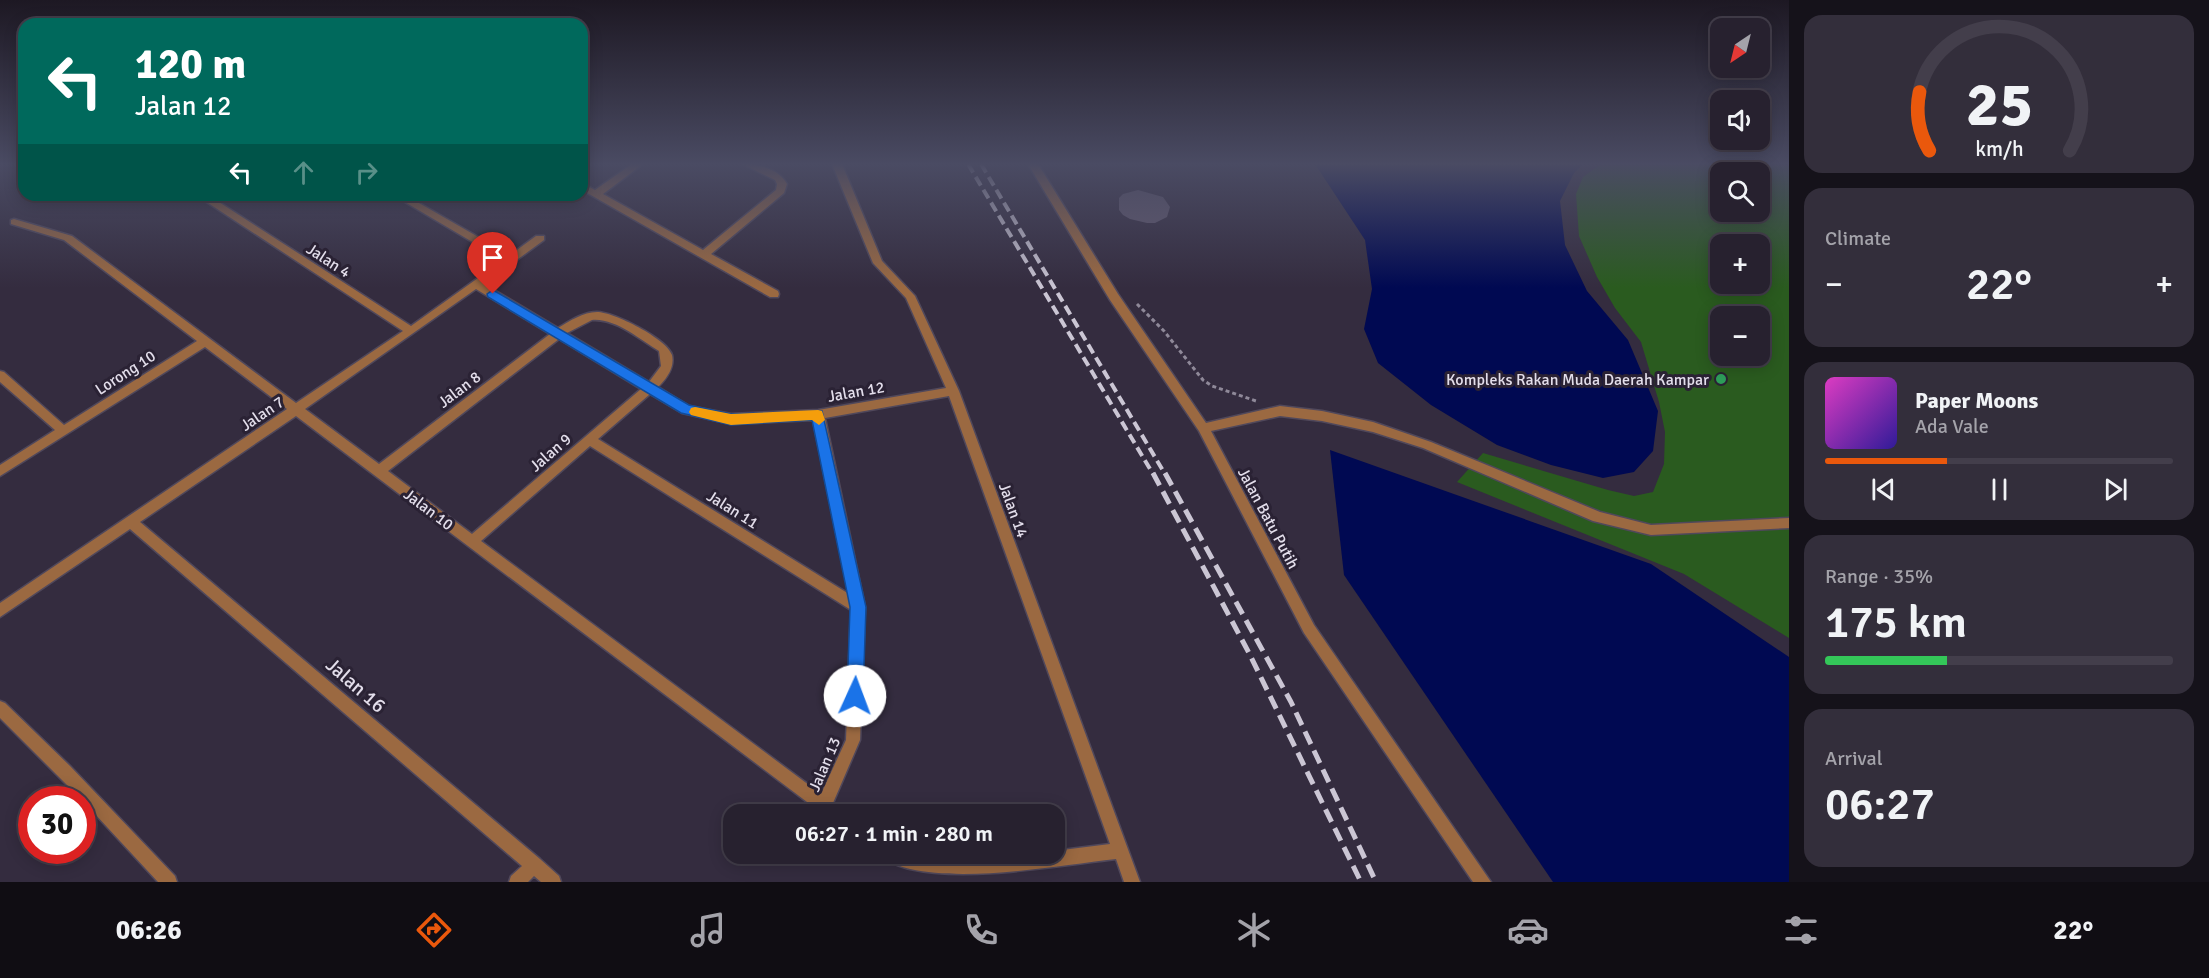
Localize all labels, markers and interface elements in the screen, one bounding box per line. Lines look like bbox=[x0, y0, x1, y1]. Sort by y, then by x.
north arrow bbox=[1710, 18, 1770, 78]
map controls bbox=[1710, 18, 1770, 366]
text: 120 m bbox=[135, 39, 246, 90]
icon: left bbox=[36, 42, 114, 120]
text: 25 bbox=[1965, 66, 2033, 143]
text: Jalan 12 bbox=[135, 90, 232, 123]
button: sound bbox=[1710, 90, 1770, 150]
text: km/h bbox=[1975, 137, 2023, 163]
icon: left bbox=[224, 156, 257, 189]
icon: ahead bbox=[287, 156, 320, 189]
icon: right bbox=[350, 156, 383, 189]
button: search bbox=[1710, 162, 1770, 222]
text: Climate bbox=[1825, 226, 1891, 251]
pin bbox=[467, 232, 518, 294]
button: + bbox=[1710, 234, 1770, 294]
street label: Jalan 4 bbox=[303, 239, 355, 283]
icon: arrive bbox=[476, 241, 509, 274]
text: 22° bbox=[1966, 257, 2032, 312]
text: − bbox=[1825, 264, 1843, 305]
text: + bbox=[2155, 264, 2173, 305]
button: − bbox=[1710, 306, 1770, 366]
street label: Lorong 10 bbox=[92, 346, 160, 400]
street label: Jalan 8 bbox=[434, 367, 485, 412]
place label: Kompleks Rakan Muda Daerah Kampar bbox=[1446, 370, 1709, 390]
marker: Kompleks Rakan Muda Daerah Kampar bbox=[1714, 372, 1728, 386]
street label: Jalan 12 bbox=[826, 377, 886, 407]
text: Paper Moons bbox=[1915, 387, 2038, 414]
street label: Jalan 7 bbox=[237, 392, 288, 436]
text: Ada Vale bbox=[1915, 414, 1989, 439]
street label: Jalan 9 bbox=[526, 429, 576, 476]
street label: Jalan Batu Putih bbox=[1233, 464, 1303, 573]
icon: previous bbox=[1867, 473, 1900, 506]
icon: pause bbox=[1983, 473, 2016, 506]
icon: next bbox=[2099, 473, 2132, 506]
street label: Jalan 14 bbox=[994, 480, 1032, 541]
street label: Jalan 10 bbox=[400, 485, 457, 535]
street label: Jalan 11 bbox=[703, 486, 762, 533]
text: Range · 35% bbox=[1825, 564, 1933, 589]
text: 175 km bbox=[1825, 595, 1967, 650]
street label: Jalan 16 bbox=[320, 652, 391, 718]
position arrow bbox=[823, 664, 887, 728]
street label: Jalan 13 bbox=[805, 734, 845, 795]
text: Arrival bbox=[1825, 746, 1883, 771]
text: 06:27 bbox=[1825, 777, 1935, 832]
speed limit sign: 30 bbox=[18, 786, 96, 864]
text: 06:27 · 1 min · 280 m bbox=[795, 820, 993, 847]
icon: directions bbox=[413, 909, 455, 951]
icon: music bbox=[687, 909, 729, 951]
icon: phone bbox=[960, 909, 1002, 951]
icon: climate bbox=[1233, 909, 1275, 951]
icon: car bbox=[1507, 909, 1549, 951]
icon: filters bbox=[1780, 909, 1822, 951]
text: 06:26 bbox=[116, 914, 182, 947]
text: 22° bbox=[2053, 914, 2093, 947]

